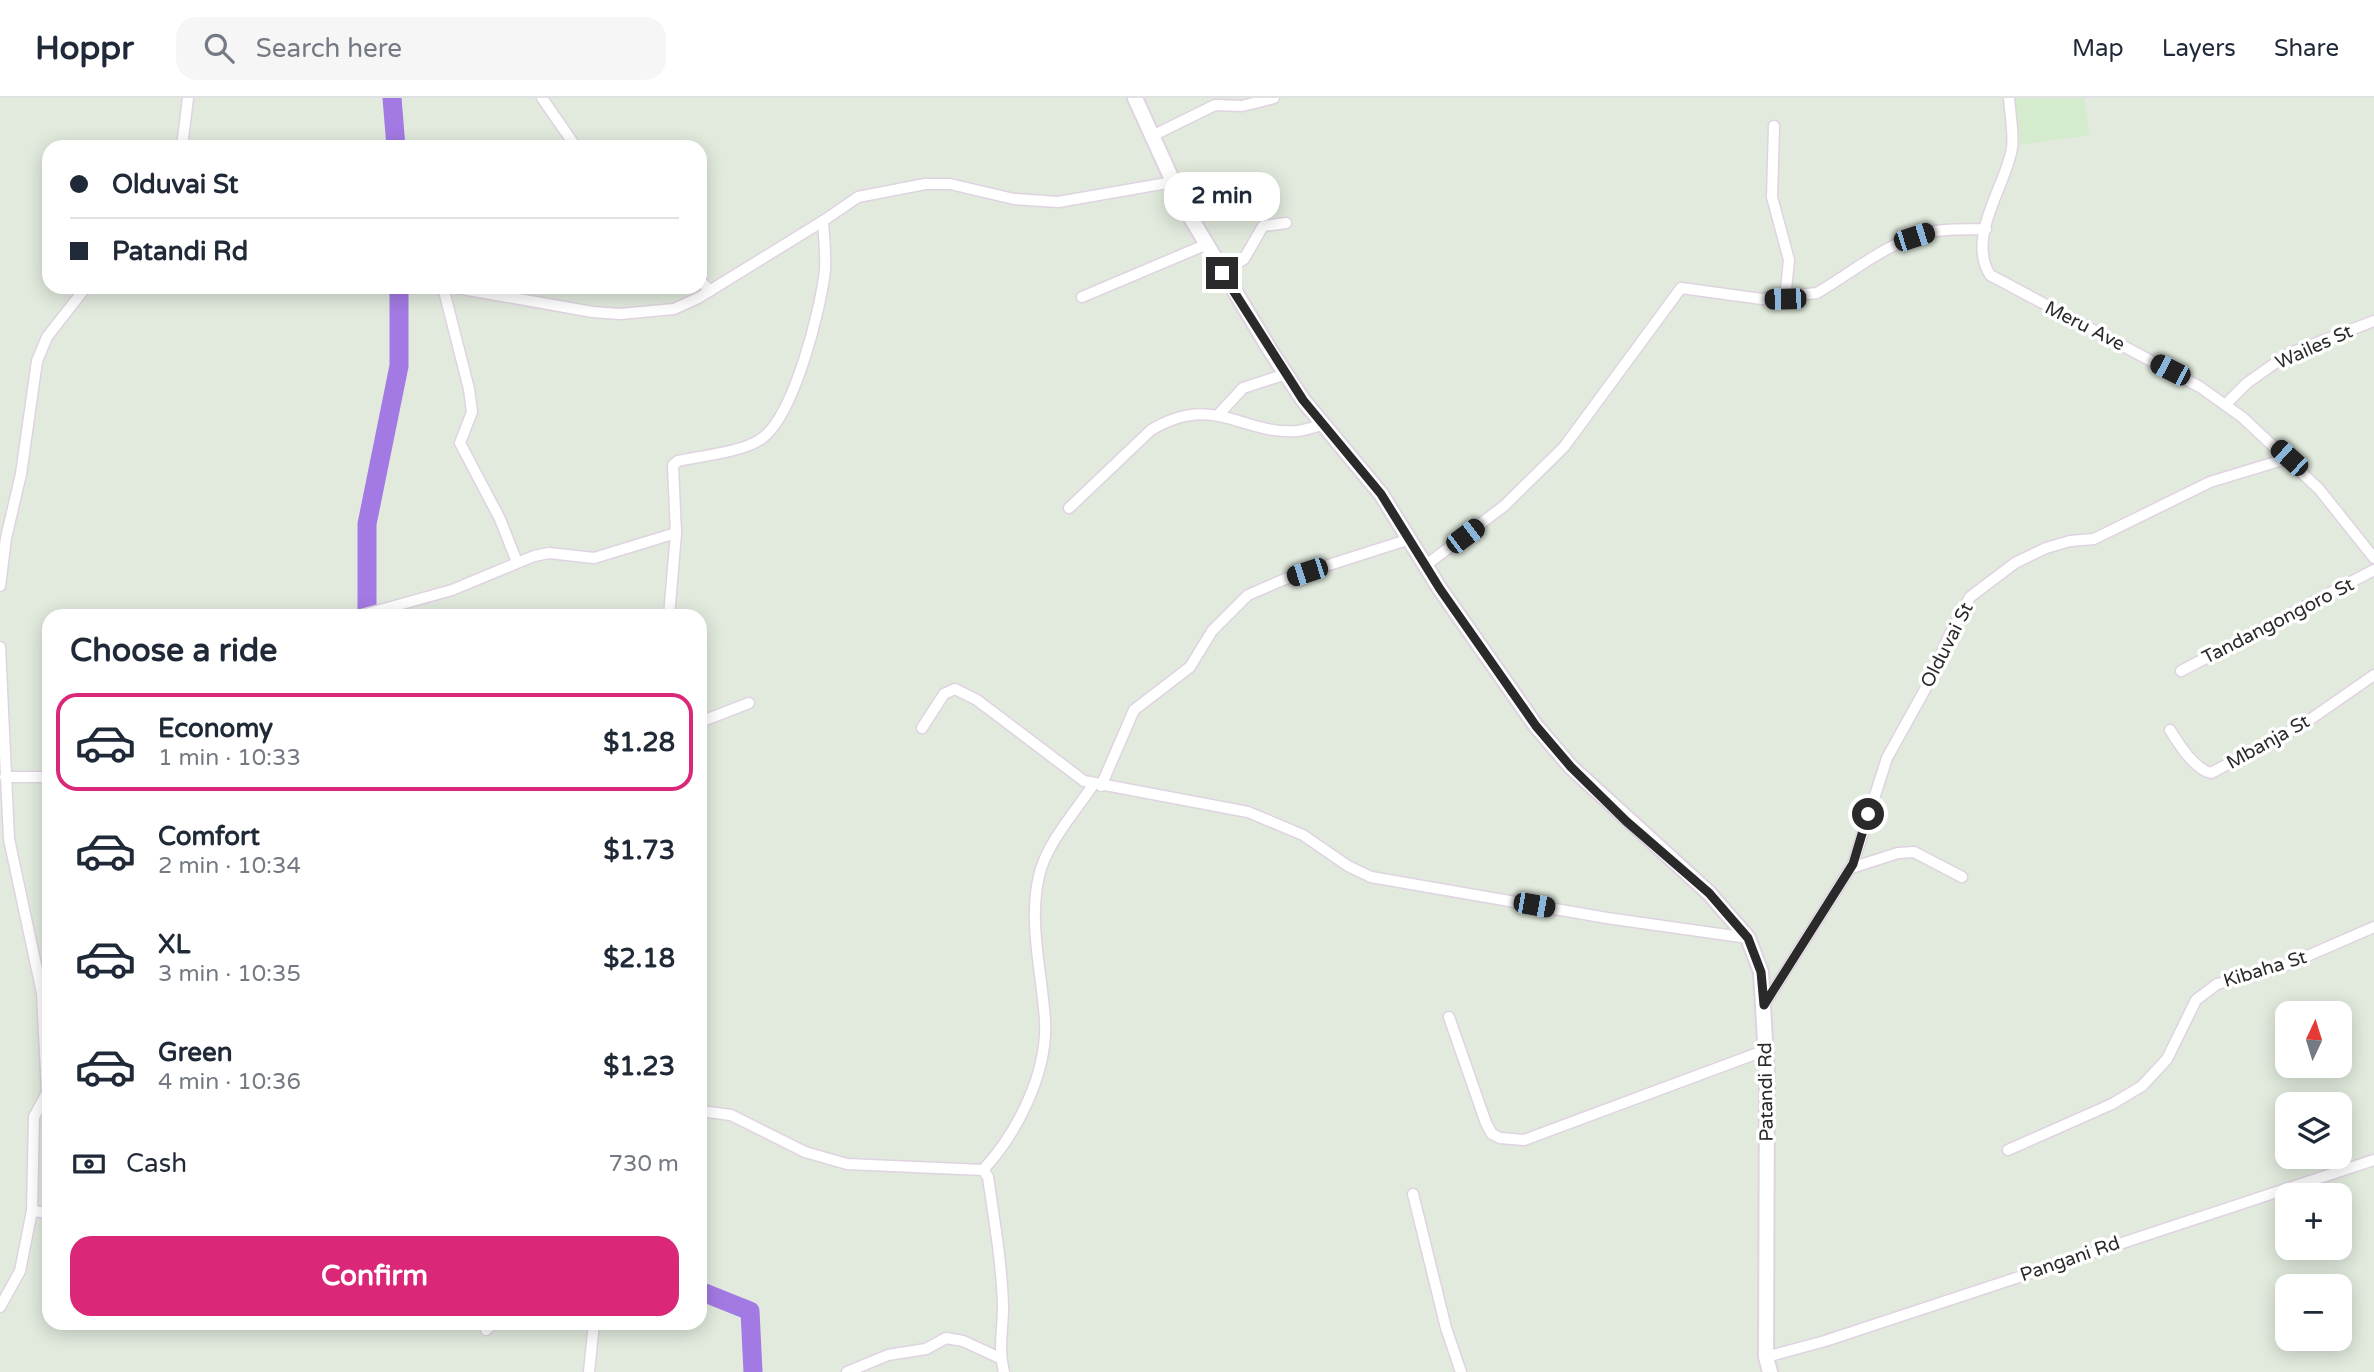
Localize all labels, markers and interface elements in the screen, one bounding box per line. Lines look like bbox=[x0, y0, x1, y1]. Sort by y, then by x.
search box bbox=[176, 17, 666, 80]
text: Hoppr bbox=[35, 29, 134, 68]
icon: search bbox=[200, 29, 238, 67]
text: Search here bbox=[256, 33, 402, 64]
text: Map bbox=[2072, 34, 2124, 63]
text: Layers bbox=[2162, 34, 2236, 63]
text: Share bbox=[2274, 34, 2339, 63]
text: Olduvai St bbox=[112, 169, 238, 200]
callout: 2 min bbox=[1164, 172, 1280, 220]
text: 2 min bbox=[1191, 182, 1253, 210]
car bbox=[1891, 221, 1938, 253]
text: Patandi Rd bbox=[112, 236, 248, 267]
route end bbox=[1206, 257, 1238, 289]
car bbox=[1764, 288, 1807, 310]
street label: Meru Ave bbox=[2041, 296, 2129, 356]
street label: Wailes St bbox=[2272, 320, 2356, 374]
car bbox=[2147, 351, 2194, 389]
car bbox=[2267, 436, 2312, 480]
car bbox=[1442, 515, 1489, 557]
car bbox=[1284, 556, 1331, 588]
street label: Tandangongoro St bbox=[2199, 573, 2357, 669]
street label: Olduvai St bbox=[1916, 599, 1978, 691]
text: Choose a ride bbox=[70, 632, 277, 670]
street label: Mbanja St bbox=[2223, 710, 2313, 774]
icon: car bbox=[74, 711, 137, 774]
text: Economy bbox=[158, 713, 273, 744]
text: $1.28 bbox=[603, 727, 675, 758]
text: 1 min · 10:33 bbox=[158, 744, 301, 772]
route start bbox=[1852, 798, 1884, 830]
icon: car bbox=[74, 819, 137, 882]
text: Comfort bbox=[158, 821, 260, 852]
text: $1.73 bbox=[603, 835, 675, 866]
text: 2 min · 10:34 bbox=[158, 852, 301, 880]
car bbox=[1512, 891, 1557, 919]
icon: car bbox=[74, 927, 137, 990]
text: XL bbox=[158, 929, 190, 960]
text: $2.18 bbox=[603, 943, 675, 974]
street label: Kibaha St bbox=[2221, 946, 2309, 992]
text: 3 min · 10:35 bbox=[158, 960, 301, 988]
north arrow bbox=[2275, 1001, 2352, 1078]
map controls bbox=[2275, 1001, 2352, 1351]
icon: car bbox=[74, 1035, 137, 1098]
text: Green bbox=[158, 1037, 233, 1068]
street label: Patandi Rd bbox=[1754, 1042, 1778, 1142]
text: $1.23 bbox=[603, 1051, 675, 1082]
text: 4 min · 10:36 bbox=[158, 1068, 301, 1096]
button: layers bbox=[2275, 1092, 2352, 1169]
icon: cash bbox=[70, 1145, 108, 1183]
text: Cash bbox=[126, 1148, 187, 1179]
text: 730 m bbox=[609, 1150, 679, 1178]
button: + bbox=[2275, 1183, 2352, 1260]
street label: Pangani Rd bbox=[2017, 1232, 2123, 1286]
button: Confirm bbox=[70, 1236, 679, 1316]
button: − bbox=[2275, 1274, 2352, 1351]

